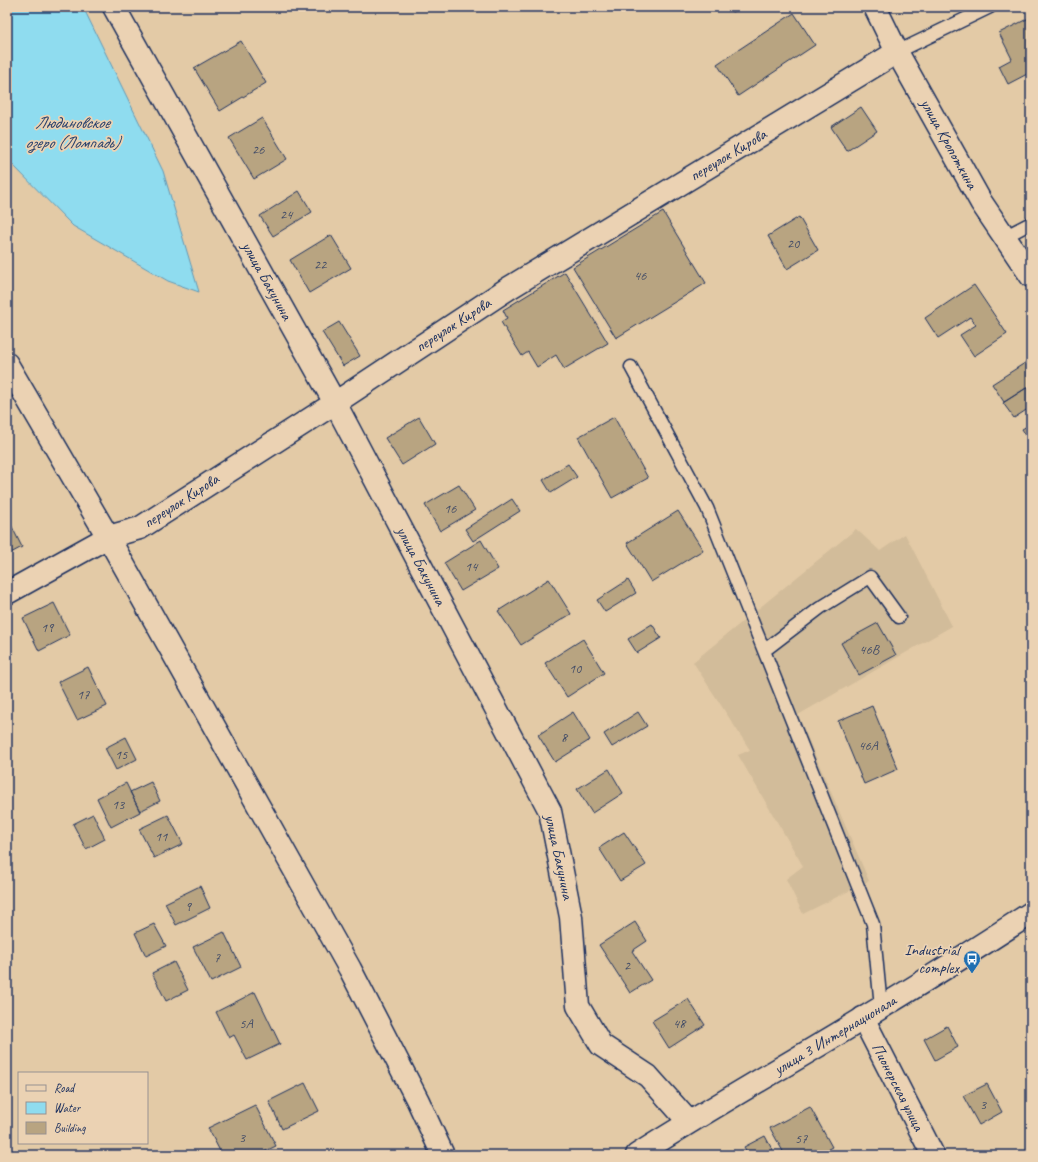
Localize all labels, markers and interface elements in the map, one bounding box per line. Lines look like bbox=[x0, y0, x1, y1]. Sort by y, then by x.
street label: улица Кропоткина bbox=[915, 94, 983, 194]
water label: Людиновское озеро (Ломпадь) bbox=[25, 112, 122, 154]
street label: переулок Кирова bbox=[686, 124, 771, 186]
house number: 26 bbox=[252, 141, 265, 158]
house number: 24 bbox=[280, 206, 294, 223]
house number: 20 bbox=[787, 235, 801, 252]
street label: улица Бакунина bbox=[237, 237, 297, 325]
house number: 22 bbox=[314, 256, 328, 273]
house number: 46 bbox=[634, 267, 647, 284]
street label: переулок Кирова bbox=[412, 293, 495, 357]
street label: переулок Кирова bbox=[140, 469, 223, 533]
house number: 16 bbox=[444, 500, 457, 517]
street label: улица Бакунина bbox=[391, 522, 451, 610]
house number: 14 bbox=[465, 558, 479, 575]
house number: 19 bbox=[41, 619, 55, 636]
house number: 46В bbox=[859, 641, 881, 658]
house number: 10 bbox=[569, 660, 583, 677]
house number: 17 bbox=[77, 686, 90, 703]
house number: 8 bbox=[561, 729, 569, 746]
house number: 46А bbox=[858, 737, 879, 754]
house number: 15 bbox=[115, 746, 128, 763]
house number: 13 bbox=[112, 796, 126, 813]
street label: улица Бакунина bbox=[540, 812, 578, 902]
house number: 11 bbox=[155, 828, 168, 845]
house number: 9 bbox=[185, 898, 193, 915]
place label: Industrial complex bbox=[905, 940, 962, 978]
house number: 7 bbox=[214, 949, 221, 966]
bus stop icon: Industrial complex bbox=[962, 949, 982, 974]
house number: 2 bbox=[624, 957, 632, 974]
street label: улица 3 Интернационала bbox=[769, 990, 901, 1080]
house number: 5А bbox=[239, 1015, 254, 1032]
house number: 48 bbox=[673, 1015, 687, 1032]
street label: Пионерская улица bbox=[867, 1040, 929, 1136]
legend bbox=[18, 1072, 148, 1144]
text: Road bbox=[54, 1080, 76, 1096]
house number: 3 bbox=[980, 1096, 988, 1113]
text: Water bbox=[54, 1100, 82, 1116]
text: Building bbox=[54, 1120, 86, 1136]
house number: 3 bbox=[239, 1129, 247, 1146]
house number: 57 bbox=[795, 1130, 808, 1147]

